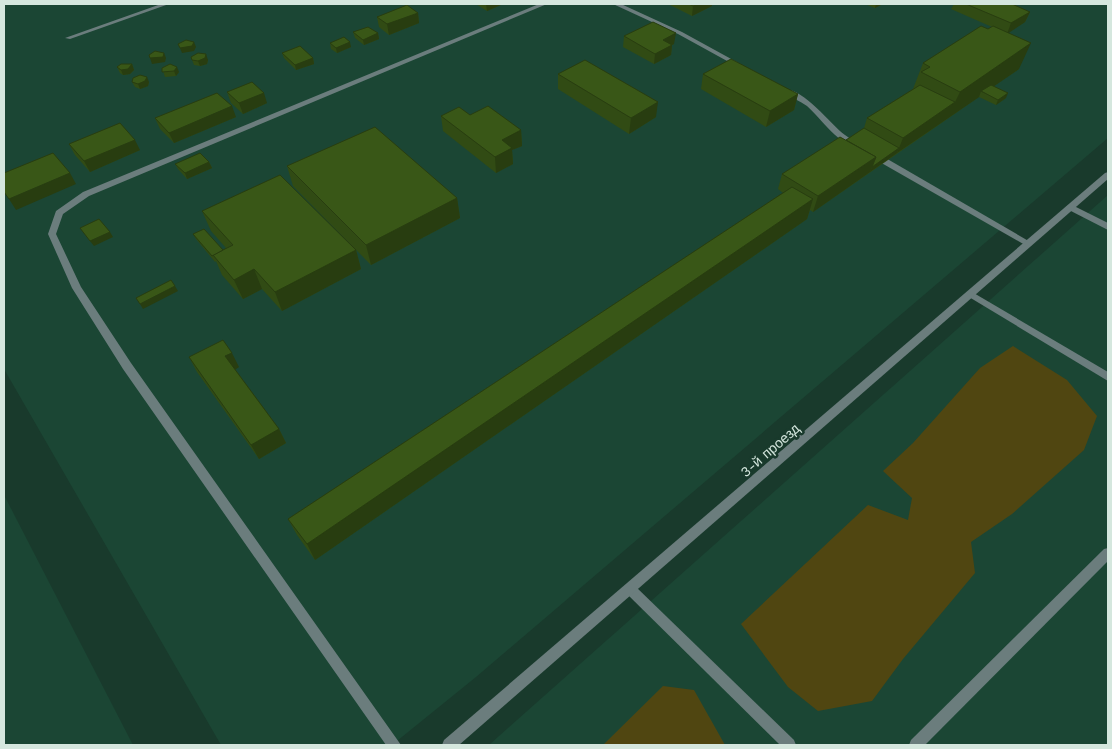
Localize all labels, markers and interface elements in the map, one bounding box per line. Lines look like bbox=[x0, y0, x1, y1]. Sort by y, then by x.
street label: 3-й проезд bbox=[737, 420, 803, 480]

